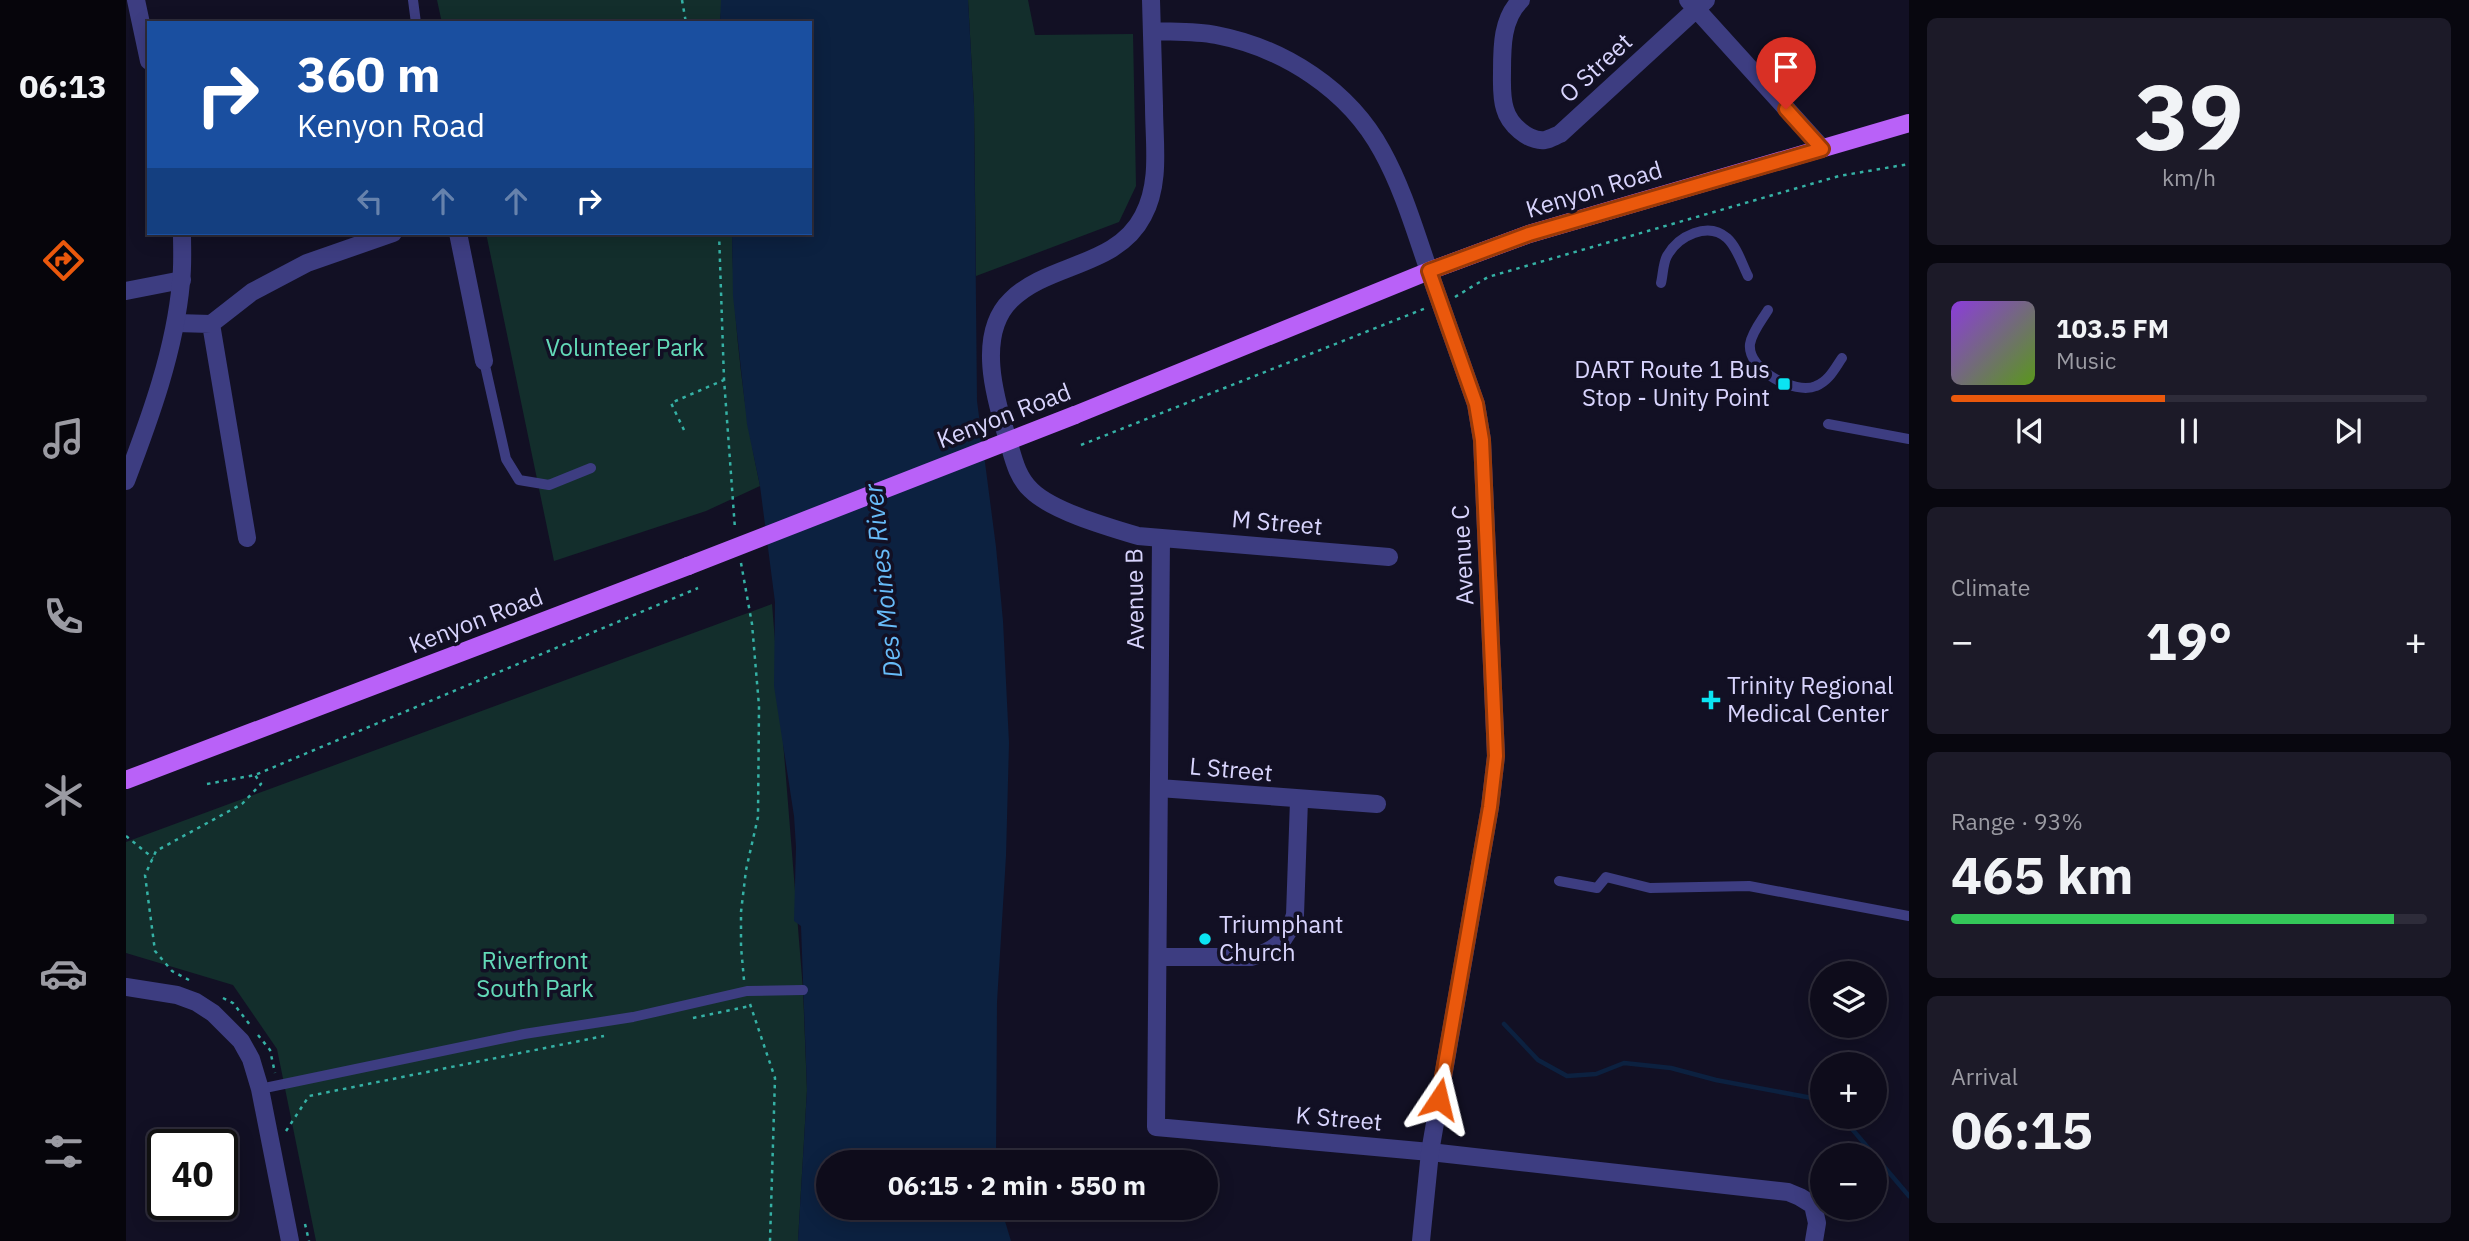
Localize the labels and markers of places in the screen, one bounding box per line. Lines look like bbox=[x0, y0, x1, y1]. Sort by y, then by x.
pin bbox=[1756, 37, 1816, 109]
place label: DART Route 1 Bus Stop - Unity Point bbox=[1574, 353, 1770, 413]
marker: DART Route 1 Bus Stop - Unity Point bbox=[1776, 376, 1792, 392]
place label: Trinity Regional Medical Center bbox=[1727, 669, 1893, 729]
marker: Trinity Regional Medical Center bbox=[1701, 690, 1721, 710]
place label: Triumphant Church bbox=[1219, 908, 1343, 968]
marker: Triumphant Church bbox=[1197, 931, 1213, 947]

